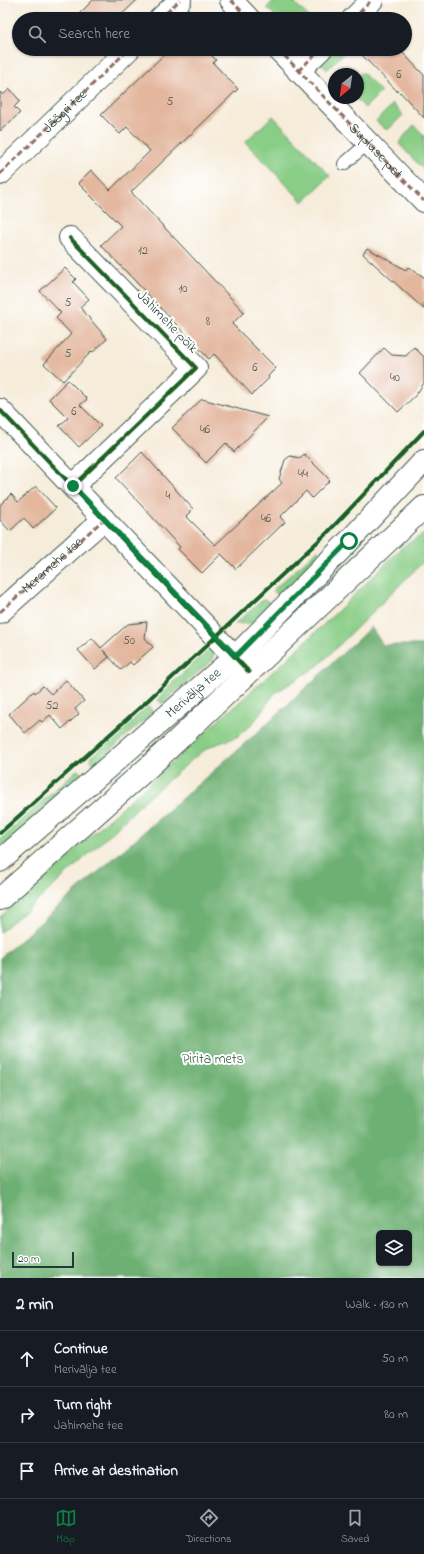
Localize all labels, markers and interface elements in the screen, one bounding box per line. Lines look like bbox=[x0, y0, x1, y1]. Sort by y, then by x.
search box bbox=[12, 12, 412, 56]
icon: search bbox=[26, 23, 48, 45]
text: Search here bbox=[58, 23, 130, 45]
house number: 6 bbox=[396, 66, 402, 84]
north arrow bbox=[328, 68, 364, 104]
street label: Jäägri tee bbox=[38, 84, 92, 138]
house number: 5 bbox=[167, 93, 174, 111]
street label: Supluse pst bbox=[344, 118, 408, 184]
house number: 12 bbox=[138, 242, 148, 260]
house number: 10 bbox=[178, 280, 188, 298]
street label: Jahimehe põik bbox=[131, 286, 203, 359]
house number: 5 bbox=[65, 294, 72, 312]
house number: 8 bbox=[206, 313, 211, 331]
house number: 5 bbox=[65, 345, 72, 363]
house number: 6 bbox=[252, 359, 258, 377]
house number: 40 bbox=[390, 369, 400, 387]
house number: 6 bbox=[71, 403, 77, 421]
house number: 46 bbox=[200, 421, 211, 439]
house number: 44 bbox=[298, 465, 308, 483]
route end bbox=[64, 477, 82, 495]
house number: 4 bbox=[166, 487, 171, 505]
house number: 46 bbox=[261, 510, 272, 528]
street label: Meremehe tee bbox=[17, 532, 88, 599]
route start bbox=[340, 532, 358, 550]
house number: 50 bbox=[123, 632, 135, 650]
street label: Merivälja tee bbox=[161, 663, 226, 723]
house number: 52 bbox=[46, 697, 58, 715]
park label: Pirita mets bbox=[182, 1049, 244, 1070]
map controls bbox=[376, 1230, 412, 1266]
button: layers bbox=[376, 1230, 412, 1266]
scale bar bbox=[12, 1250, 74, 1269]
text: 20 m bbox=[18, 1251, 40, 1267]
text: 2 min bbox=[16, 1292, 53, 1317]
text: Walk · 130 m bbox=[345, 1295, 408, 1314]
text: Continue bbox=[54, 1338, 108, 1360]
icon: ahead bbox=[16, 1348, 38, 1370]
text: 50 m bbox=[382, 1349, 408, 1368]
text: Merivälja tee bbox=[54, 1360, 117, 1379]
text: Turn right bbox=[54, 1394, 112, 1416]
icon: right bbox=[16, 1404, 38, 1426]
text: 80 m bbox=[384, 1405, 408, 1424]
text: Jahimehe tee bbox=[54, 1416, 123, 1435]
icon: arrive bbox=[16, 1460, 38, 1482]
text: Arrive at destination bbox=[54, 1460, 178, 1482]
tab: Map bbox=[55, 1507, 77, 1547]
tab: Directions bbox=[186, 1507, 231, 1547]
tab: Saved bbox=[341, 1507, 369, 1547]

